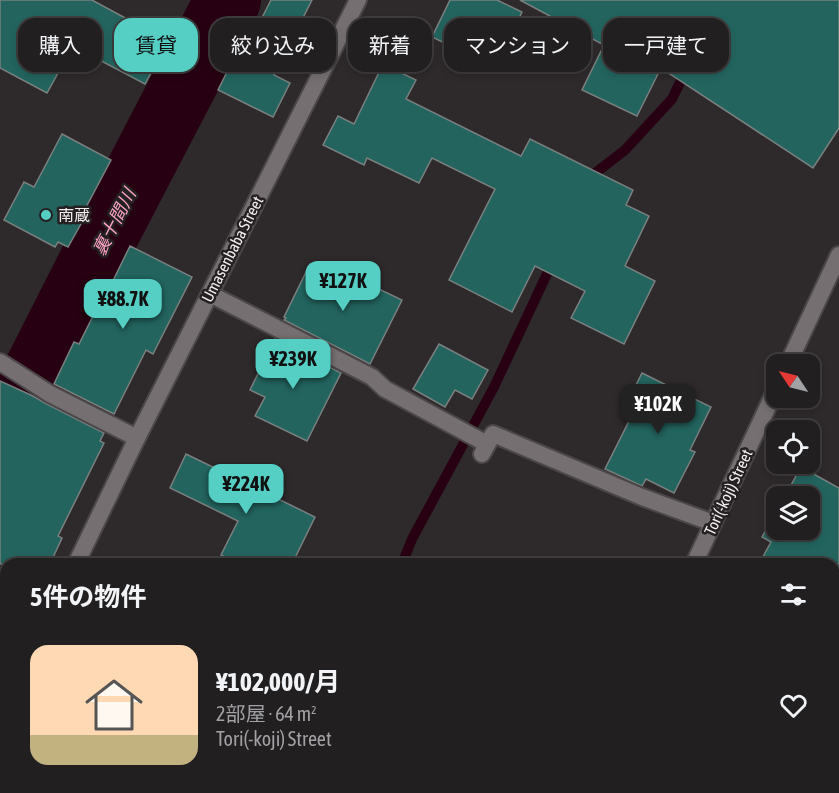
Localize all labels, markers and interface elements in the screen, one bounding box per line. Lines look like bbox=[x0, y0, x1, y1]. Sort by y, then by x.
chip: 購入 bbox=[18, 18, 102, 72]
chip: 賃貸 bbox=[114, 18, 198, 72]
chip: 絞り込み bbox=[210, 18, 336, 72]
chip: 新着 bbox=[348, 18, 432, 72]
chip: マンション bbox=[444, 18, 591, 72]
chip: 一戸建て bbox=[603, 18, 729, 72]
water label: 裏十間川 bbox=[88, 183, 141, 259]
street label: Umasenbaba Street bbox=[198, 193, 267, 305]
place label: 南蔵 bbox=[58, 206, 90, 224]
marker: 南蔵 bbox=[39, 208, 53, 222]
pin: ¥127K bbox=[301, 261, 385, 312]
text: ¥127K bbox=[320, 269, 366, 292]
pin: ¥88.7K bbox=[74, 279, 172, 330]
text: ¥88.7K bbox=[98, 287, 148, 310]
pin: ¥239K bbox=[251, 339, 335, 390]
text: ¥239K bbox=[270, 347, 316, 370]
north arrow bbox=[766, 354, 820, 408]
map controls bbox=[766, 354, 820, 540]
pin: ¥102K bbox=[616, 384, 700, 435]
text: ¥102K bbox=[635, 392, 681, 415]
button: locate bbox=[766, 420, 820, 474]
street label: Tori(-koji) Street bbox=[700, 446, 757, 538]
pin: ¥224K bbox=[204, 464, 288, 515]
text: ¥224K bbox=[223, 472, 269, 495]
button: layers bbox=[766, 486, 820, 540]
icon: filters bbox=[777, 578, 810, 611]
text: 5件の物件 bbox=[30, 582, 146, 612]
text: ¥102,000/月 bbox=[216, 667, 340, 697]
icon: home bbox=[78, 669, 150, 741]
icon: heart bbox=[777, 689, 810, 722]
text: 2部屋 · 64 m² bbox=[216, 702, 317, 725]
text: Tori(-koji) Street bbox=[216, 727, 332, 750]

